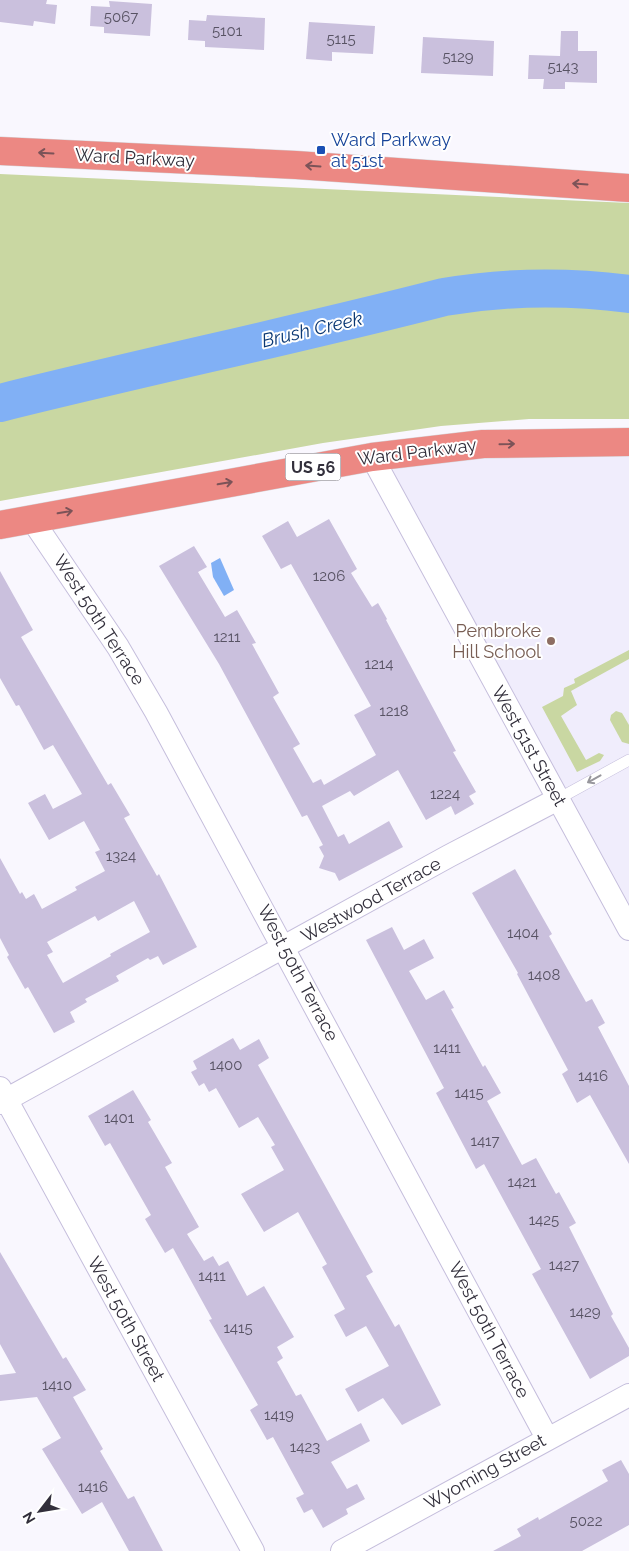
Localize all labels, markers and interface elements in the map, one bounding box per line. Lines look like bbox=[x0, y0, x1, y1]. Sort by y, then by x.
house number: 5067 bbox=[104, 8, 138, 26]
house number: 5101 bbox=[212, 22, 243, 40]
house number: 5115 bbox=[326, 30, 356, 48]
house number: 5129 bbox=[442, 48, 474, 66]
house number: 5143 bbox=[548, 58, 578, 76]
place label: Ward Parkway at 51st bbox=[331, 129, 451, 171]
street label: Ward Parkway bbox=[75, 144, 196, 171]
marker: Ward Parkway at 51st bbox=[315, 144, 327, 156]
one-way arrow bbox=[39, 149, 55, 158]
one-way arrow bbox=[306, 162, 322, 171]
one-way arrow bbox=[573, 180, 589, 189]
water label: Brush Creek bbox=[259, 307, 365, 351]
street label: Ward Parkway bbox=[356, 434, 478, 469]
one-way arrow bbox=[499, 439, 515, 448]
road number: US 56 bbox=[286, 454, 340, 481]
one-way arrow bbox=[217, 478, 233, 488]
one-way arrow bbox=[57, 507, 73, 516]
street label: West 50th Terrace bbox=[49, 551, 150, 689]
house number: 1206 bbox=[313, 567, 345, 585]
place label: Pembroke Hill School bbox=[452, 620, 541, 662]
house number: 1211 bbox=[213, 628, 241, 646]
marker: Pembroke Hill School bbox=[545, 635, 557, 647]
house number: 1214 bbox=[365, 655, 393, 673]
street label: West 51st Street bbox=[488, 682, 571, 810]
house number: 1218 bbox=[379, 702, 409, 720]
one-way arrow bbox=[586, 774, 601, 784]
house number: 1224 bbox=[430, 785, 460, 803]
house number: 1324 bbox=[106, 847, 136, 865]
street label: Westwood Terrace bbox=[297, 852, 445, 947]
street label: West 50th Terrace bbox=[254, 901, 343, 1045]
house number: 1404 bbox=[507, 924, 539, 942]
house number: 1408 bbox=[528, 966, 560, 984]
house number: 1411 bbox=[433, 1039, 461, 1057]
house number: 1400 bbox=[210, 1056, 242, 1074]
house number: 1416 bbox=[578, 1067, 608, 1085]
house number: 1415 bbox=[454, 1084, 484, 1102]
house number: 1401 bbox=[104, 1109, 135, 1127]
house number: 1417 bbox=[471, 1132, 499, 1150]
house number: 1421 bbox=[508, 1173, 537, 1191]
house number: 1425 bbox=[529, 1211, 559, 1229]
street label: West 50th Street bbox=[83, 1253, 169, 1385]
house number: 1427 bbox=[549, 1256, 579, 1274]
street label: West 50th Terrace bbox=[445, 1258, 534, 1402]
house number: 1411 bbox=[198, 1267, 226, 1285]
house number: 1429 bbox=[569, 1303, 601, 1321]
house number: 1415 bbox=[223, 1319, 253, 1337]
house number: 1410 bbox=[42, 1376, 72, 1394]
house number: 1419 bbox=[264, 1406, 294, 1424]
street label: Wyoming Street bbox=[420, 1430, 549, 1514]
house number: 1423 bbox=[290, 1438, 320, 1456]
house number: 1416 bbox=[78, 1478, 108, 1496]
north arrow bbox=[15, 1486, 65, 1536]
text: N bbox=[19, 1509, 38, 1526]
house number: 5022 bbox=[570, 1512, 603, 1530]

